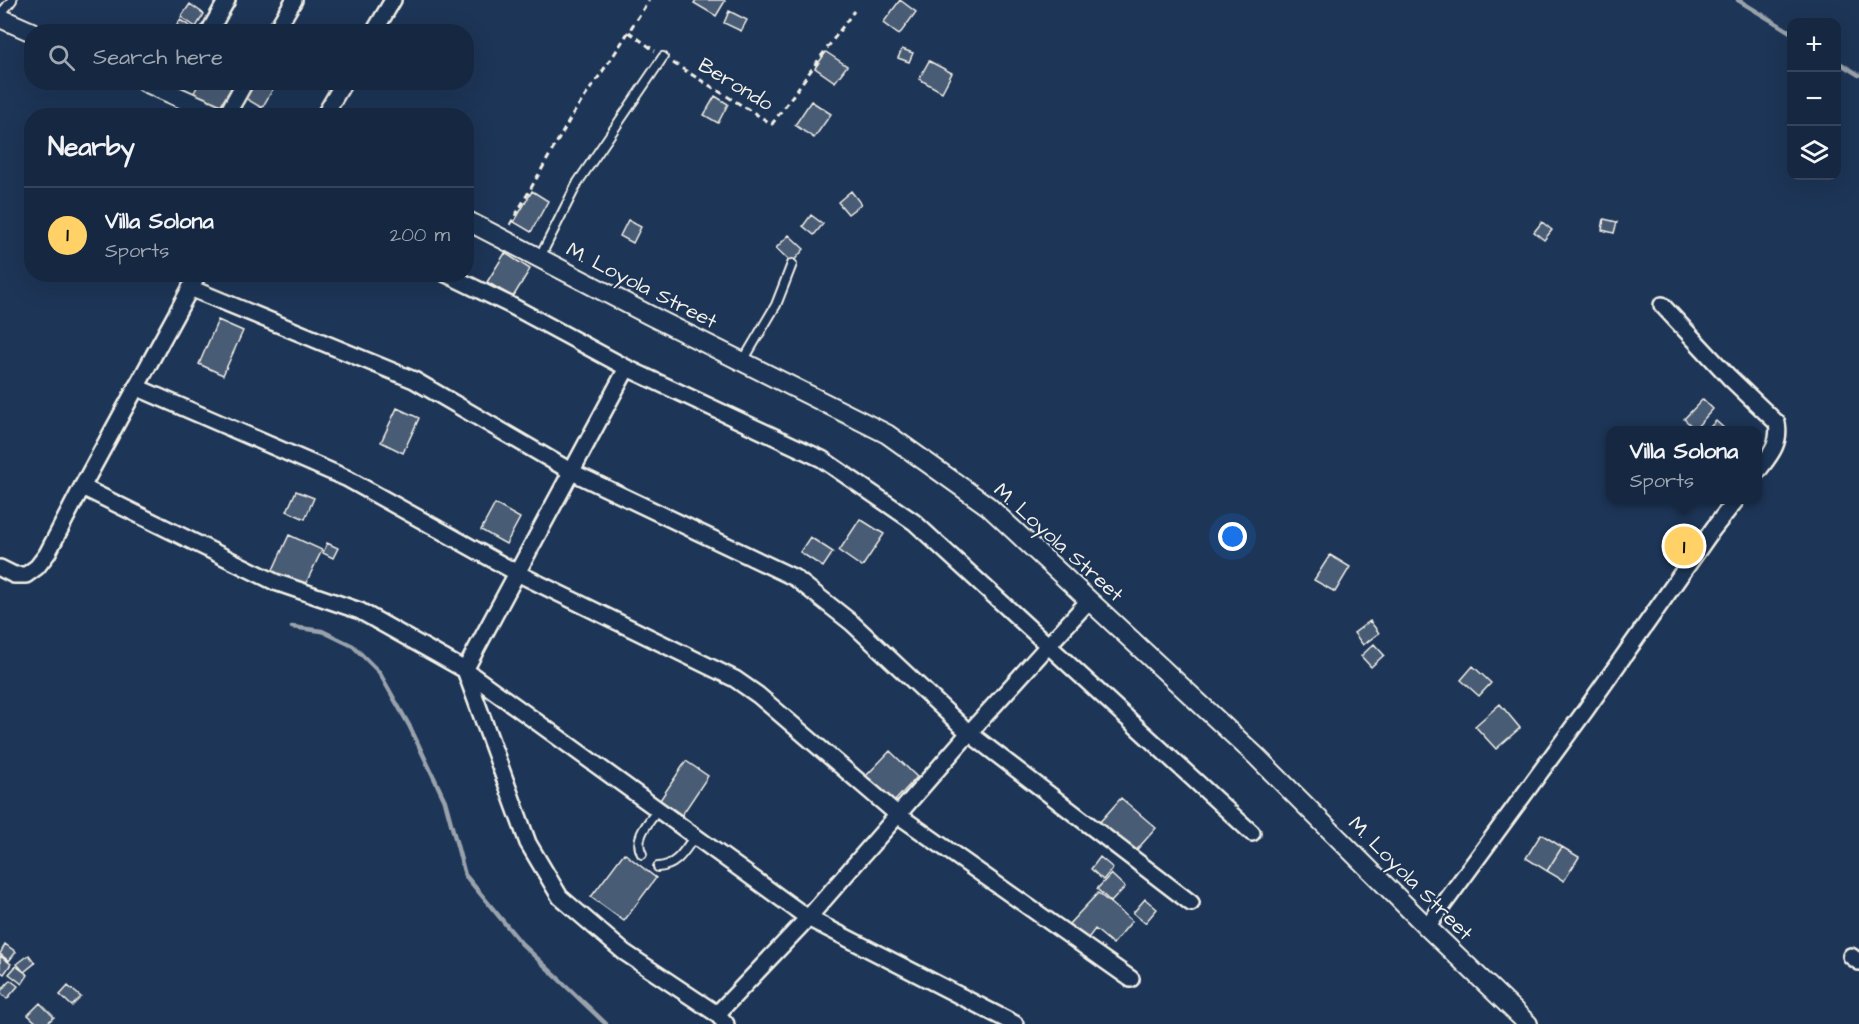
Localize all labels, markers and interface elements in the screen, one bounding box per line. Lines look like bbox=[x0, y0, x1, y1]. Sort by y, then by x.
map controls bbox=[1787, 18, 1841, 180]
button: + bbox=[1787, 18, 1841, 72]
search box bbox=[24, 24, 474, 90]
icon: search bbox=[45, 41, 78, 74]
text: Search here bbox=[93, 42, 223, 73]
street label: Berondo bbox=[693, 51, 779, 118]
button: − bbox=[1787, 72, 1841, 126]
button: layers bbox=[1787, 126, 1841, 180]
text: Nearby bbox=[48, 129, 135, 165]
text: Villa Solona bbox=[105, 206, 214, 237]
text: 1 bbox=[66, 221, 69, 249]
text: 200 m bbox=[390, 221, 450, 249]
street label: M. Loyola Street bbox=[561, 235, 723, 338]
text: Sports bbox=[105, 237, 169, 265]
popup bbox=[1606, 426, 1762, 504]
text: Villa Solona bbox=[1630, 436, 1738, 467]
text: Sports bbox=[1630, 467, 1694, 495]
street label: M. Loyola Street bbox=[986, 476, 1130, 610]
your location bbox=[1218, 522, 1247, 551]
pin: 1 bbox=[1664, 524, 1704, 568]
street label: M. Loyola Street bbox=[1340, 810, 1480, 949]

